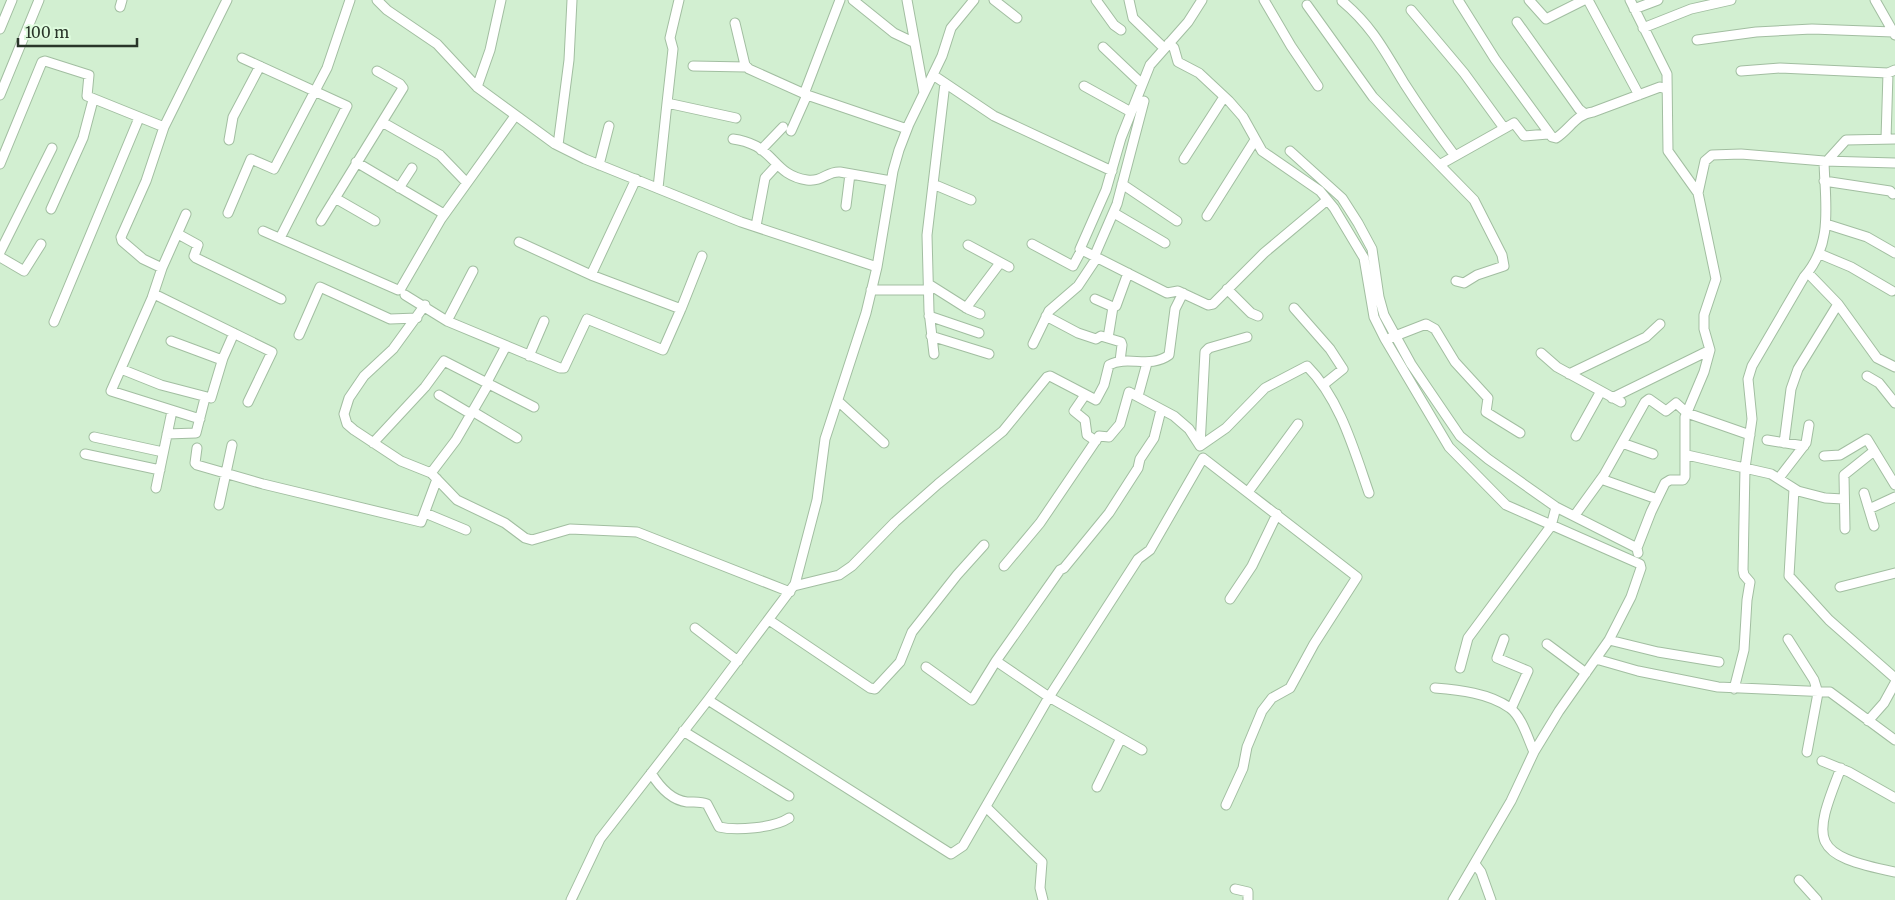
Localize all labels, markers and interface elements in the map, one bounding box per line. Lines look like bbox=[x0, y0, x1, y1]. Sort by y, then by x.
scale bar bbox=[18, 15, 136, 47]
text: 100 m bbox=[25, 23, 69, 42]

